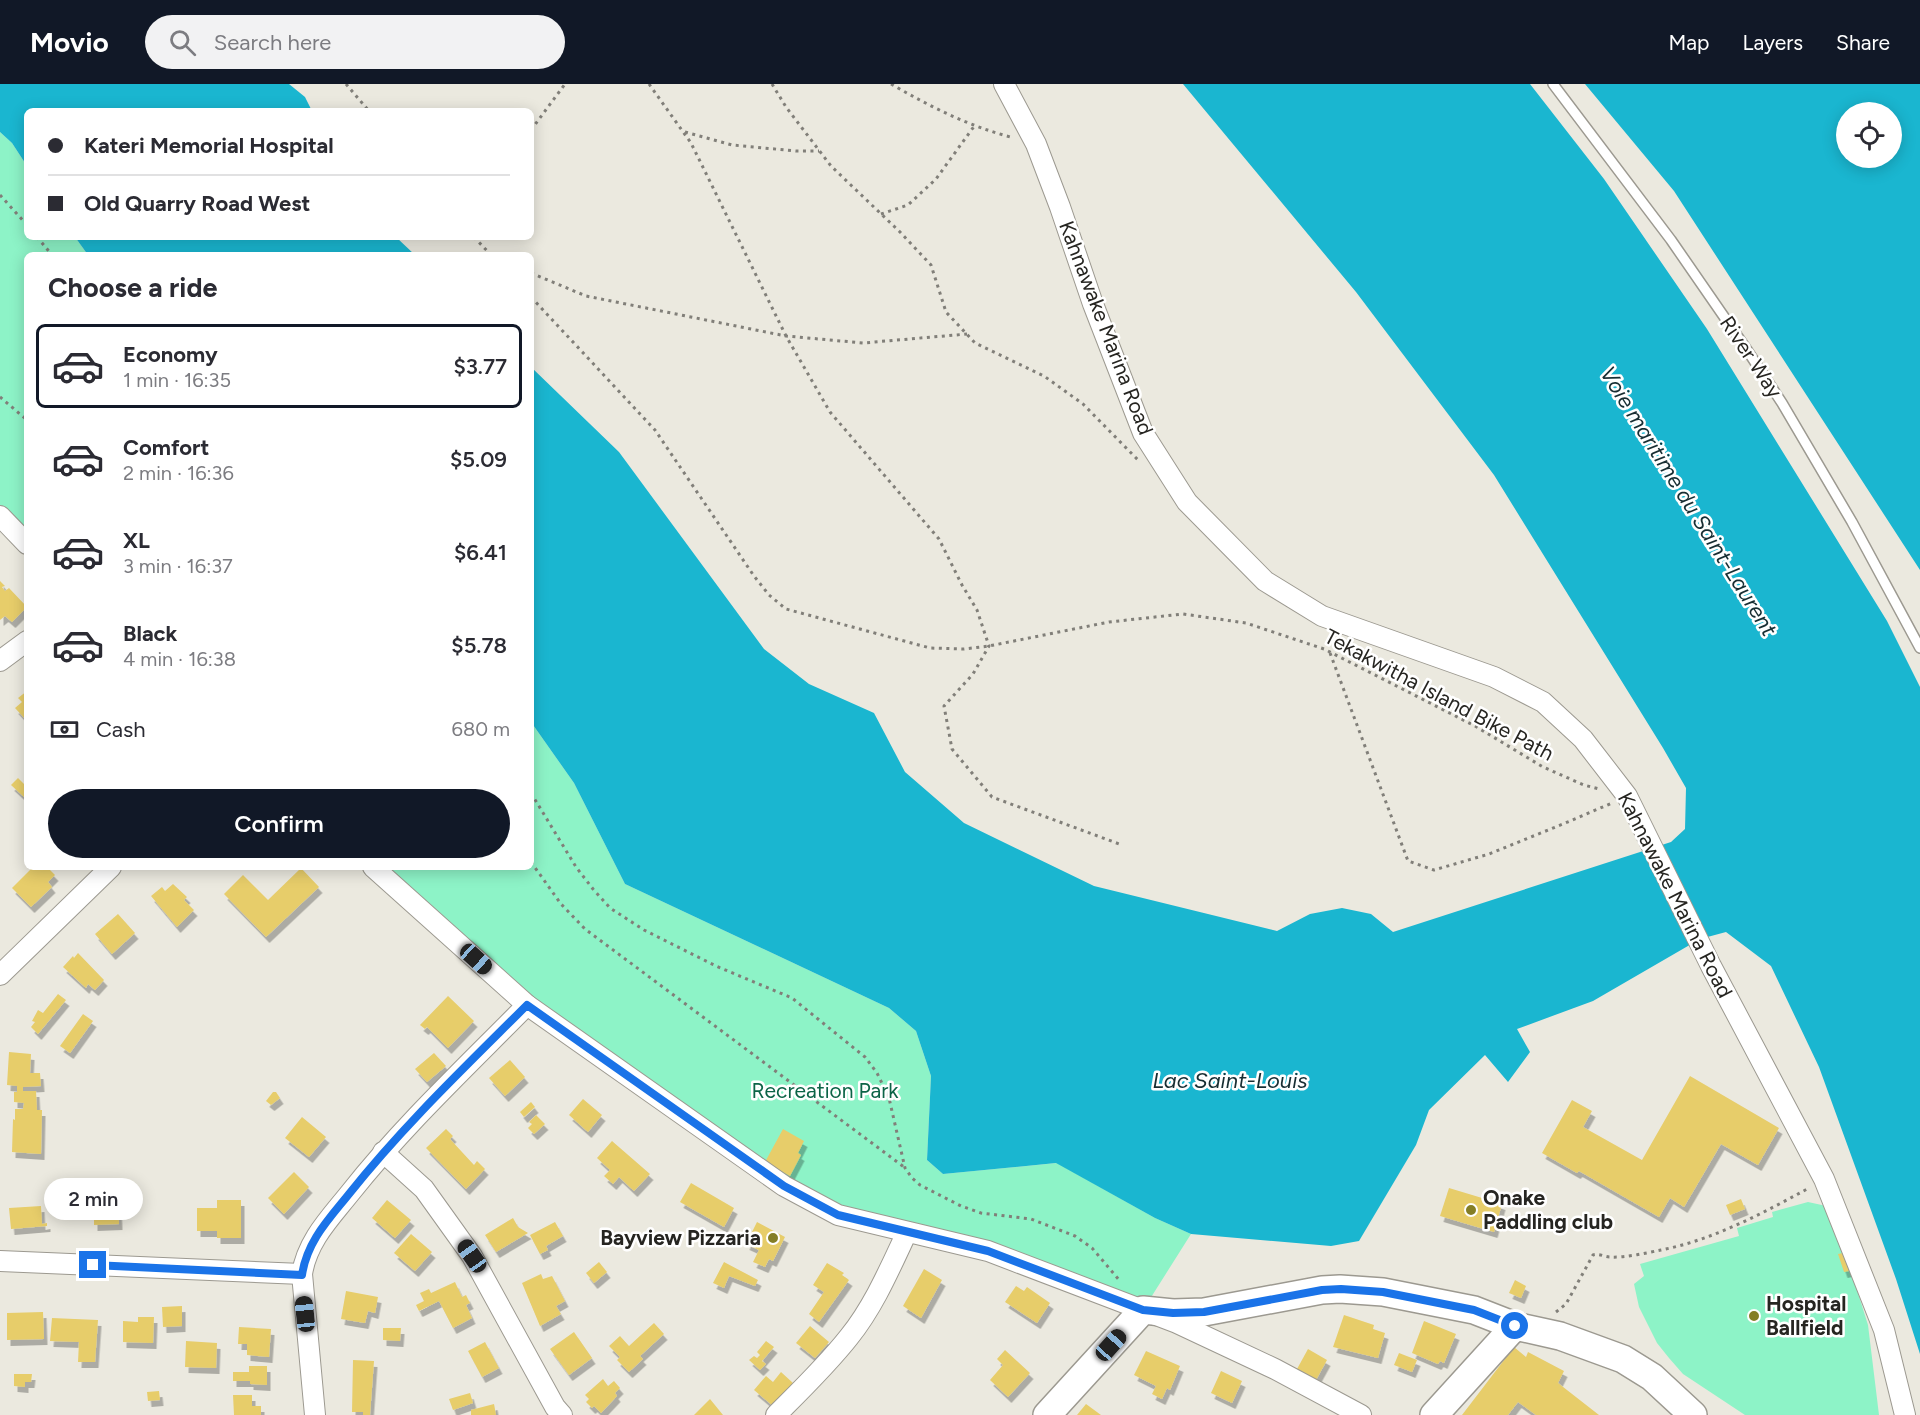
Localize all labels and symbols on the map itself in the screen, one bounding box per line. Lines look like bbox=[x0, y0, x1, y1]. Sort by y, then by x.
street label: Kahnawake Marina Road bbox=[1054, 217, 1159, 438]
street label: River Way bbox=[1715, 311, 1788, 402]
water label: Voie maritime du Saint-Laurent bbox=[1594, 361, 1783, 641]
street label: Tekakwitha Island Bike Path bbox=[1320, 623, 1558, 766]
street label: Kahnawake Marina Road bbox=[1613, 788, 1738, 1002]
car bbox=[457, 940, 495, 978]
water label: Lac Saint-Louis bbox=[1152, 1067, 1308, 1094]
park label: Recreation Park bbox=[751, 1078, 899, 1103]
callout: 2 min bbox=[44, 1178, 142, 1220]
place label: Onake Paddling club bbox=[1483, 1185, 1613, 1234]
marker: Onake Paddling club bbox=[1464, 1203, 1478, 1217]
place label: Bayview Pizzaria bbox=[600, 1225, 761, 1250]
marker: Bayview Pizzaria bbox=[766, 1231, 780, 1245]
car bbox=[454, 1236, 490, 1276]
route end bbox=[79, 1251, 106, 1278]
place label: Hospital Ballfield bbox=[1766, 1291, 1846, 1340]
car bbox=[294, 1295, 316, 1333]
marker: Hospital Ballfield bbox=[1747, 1309, 1761, 1323]
route start bbox=[1501, 1312, 1528, 1339]
car bbox=[1092, 1326, 1130, 1364]

